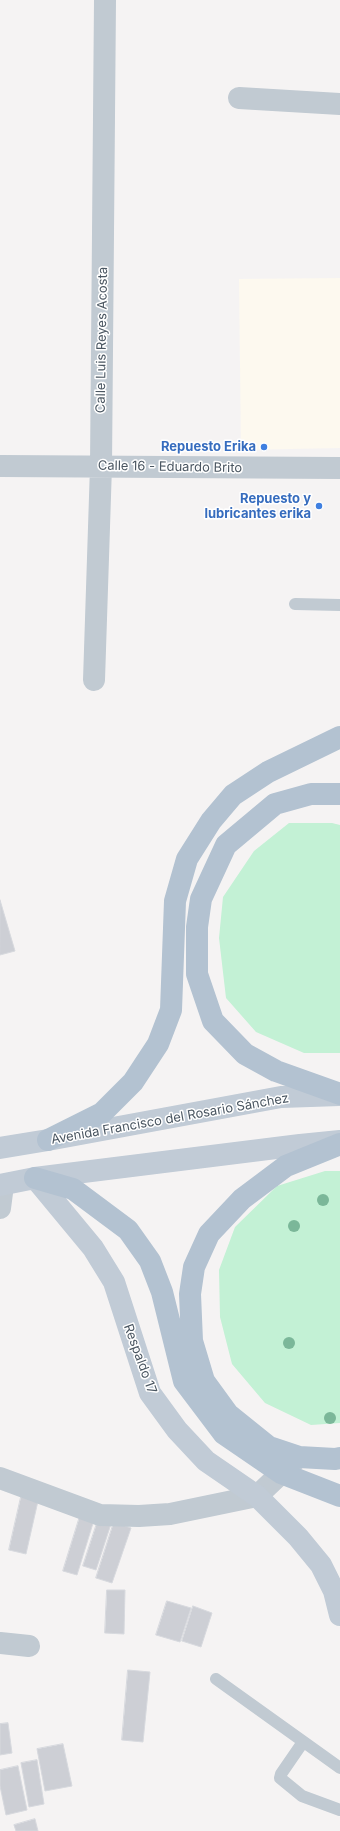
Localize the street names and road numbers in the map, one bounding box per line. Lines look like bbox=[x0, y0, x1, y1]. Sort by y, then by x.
street label: Calle Luis Reyes Acosta bbox=[93, 267, 111, 413]
street label: Calle 16 - Eduardo Brito bbox=[98, 458, 242, 476]
street label: Avenida Francisco del Rosario Sánchez bbox=[50, 1090, 290, 1148]
street label: Respaldo 17 bbox=[120, 1322, 160, 1396]

